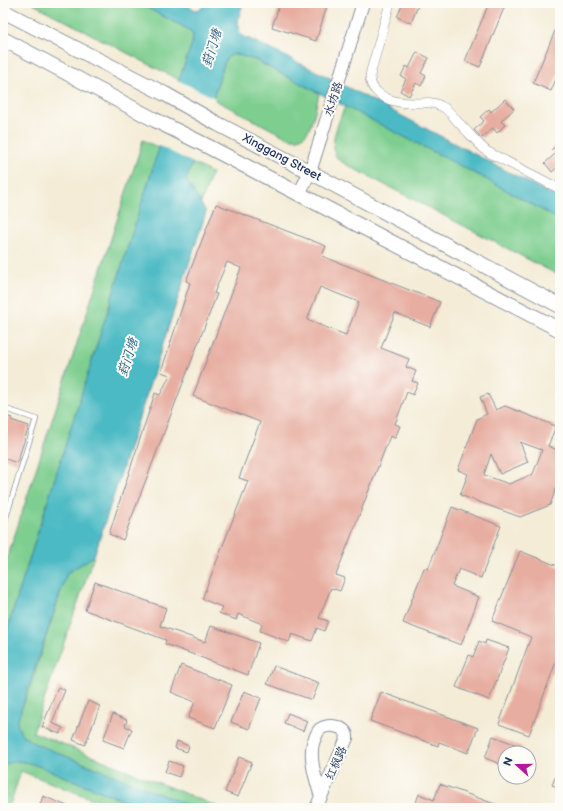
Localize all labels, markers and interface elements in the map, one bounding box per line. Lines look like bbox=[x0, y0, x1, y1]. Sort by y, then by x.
water label: 葑门塘 bbox=[199, 25, 226, 69]
street label: 水坊路 bbox=[321, 80, 346, 119]
street label: Xinggang Street bbox=[239, 130, 324, 185]
water label: 葑门塘 bbox=[114, 334, 142, 378]
street label: 红枫路 bbox=[322, 744, 351, 783]
north arrow bbox=[497, 745, 537, 785]
text: N bbox=[501, 755, 516, 768]

